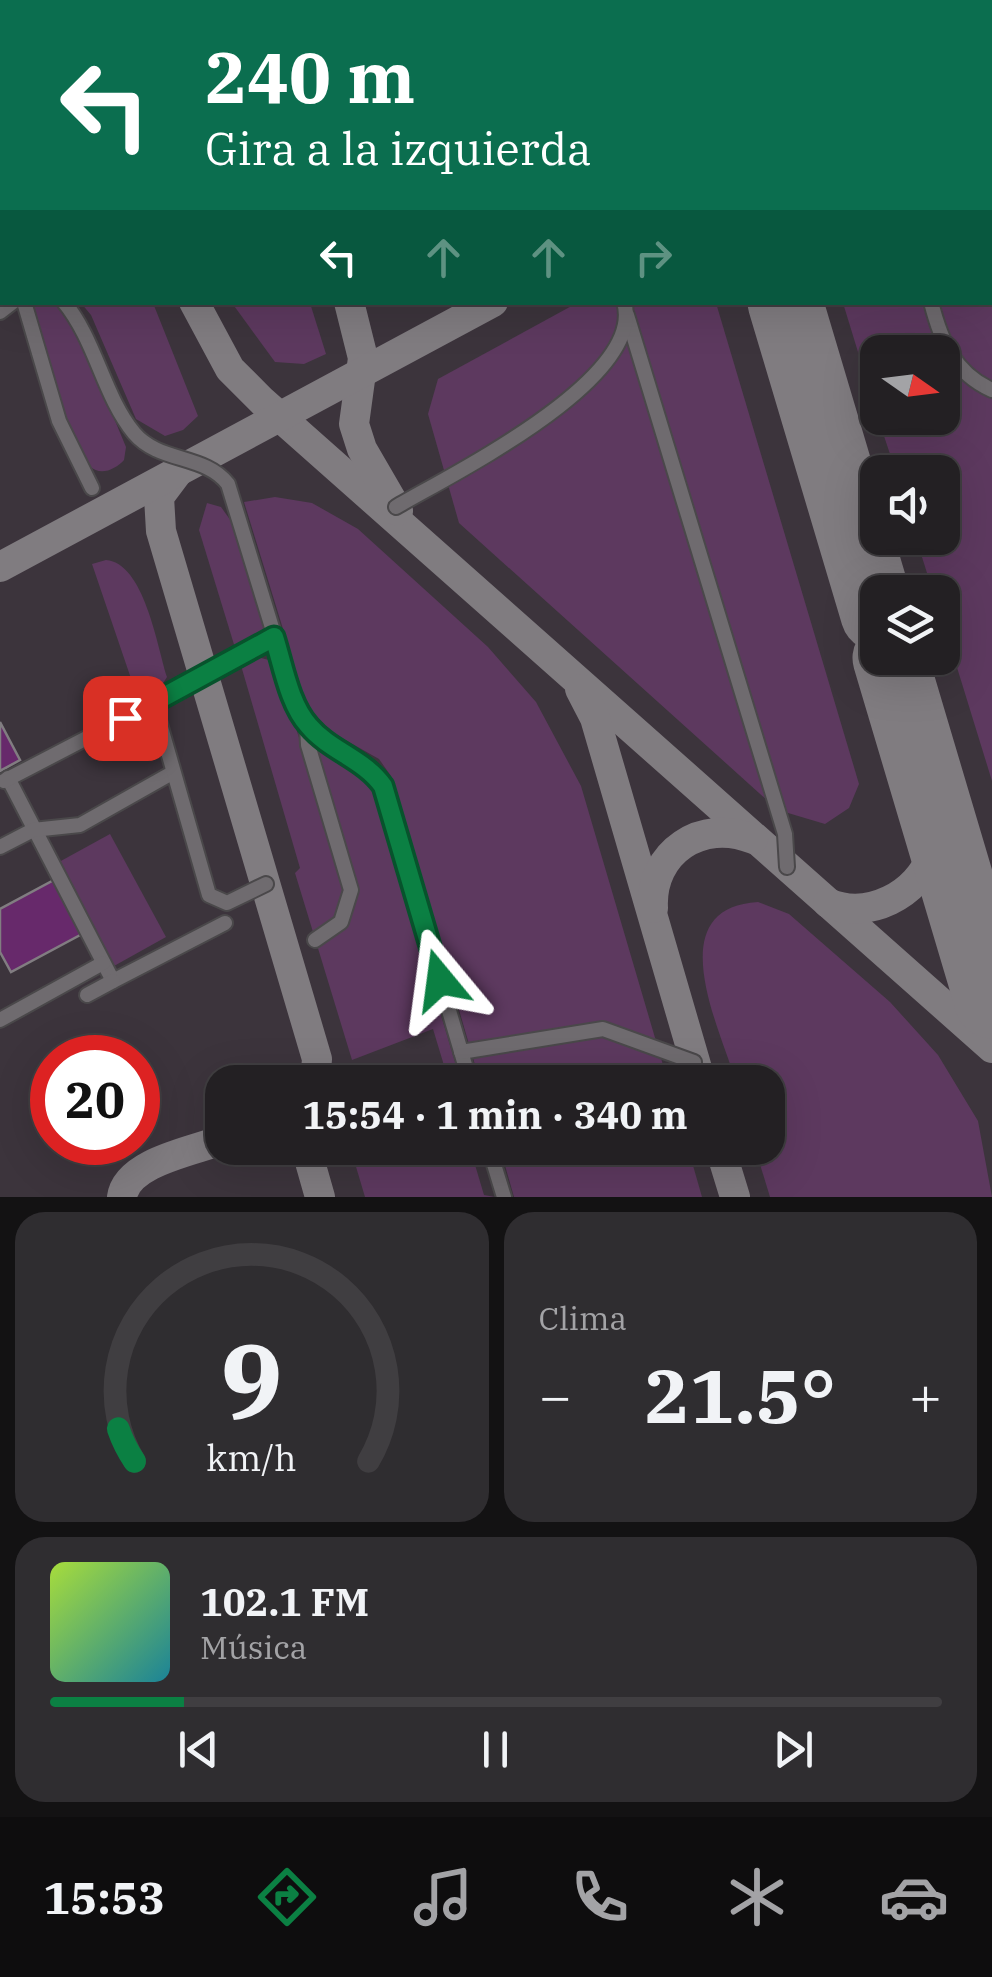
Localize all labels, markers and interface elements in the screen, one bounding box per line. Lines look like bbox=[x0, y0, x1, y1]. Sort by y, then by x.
text: 240 m bbox=[205, 31, 415, 122]
icon: left bbox=[40, 40, 170, 170]
text: Gira a la izquierda bbox=[205, 119, 592, 177]
icon: left bbox=[311, 230, 366, 285]
icon: ahead bbox=[416, 230, 471, 285]
icon: ahead bbox=[521, 230, 576, 285]
icon: right bbox=[626, 230, 681, 285]
north arrow bbox=[860, 335, 960, 435]
map controls bbox=[860, 335, 960, 675]
button: sound bbox=[860, 455, 960, 555]
button: layers bbox=[860, 575, 960, 675]
pin bbox=[83, 676, 168, 761]
icon: arrive bbox=[98, 691, 153, 746]
position arrow bbox=[388, 928, 492, 1032]
speed limit sign: 20 bbox=[30, 1035, 160, 1165]
text: 15:54 · 1 min · 340 m bbox=[302, 1090, 688, 1139]
text: Clima bbox=[539, 1297, 627, 1339]
text: 9 bbox=[221, 1312, 283, 1448]
text: 21.5° bbox=[645, 1346, 836, 1444]
text: − bbox=[539, 1360, 572, 1431]
text: + bbox=[909, 1360, 942, 1431]
text: km/h bbox=[207, 1434, 297, 1481]
text: 102.1 FM bbox=[200, 1577, 369, 1626]
text: Música bbox=[200, 1626, 307, 1668]
icon: previous bbox=[171, 1722, 226, 1777]
icon: pause bbox=[468, 1722, 523, 1777]
icon: next bbox=[766, 1722, 821, 1777]
icon: directions bbox=[252, 1862, 322, 1932]
icon: music bbox=[408, 1862, 478, 1932]
icon: phone bbox=[565, 1862, 635, 1932]
icon: climate bbox=[722, 1862, 792, 1932]
icon: car bbox=[879, 1862, 949, 1932]
text: 15:53 bbox=[43, 1868, 165, 1926]

